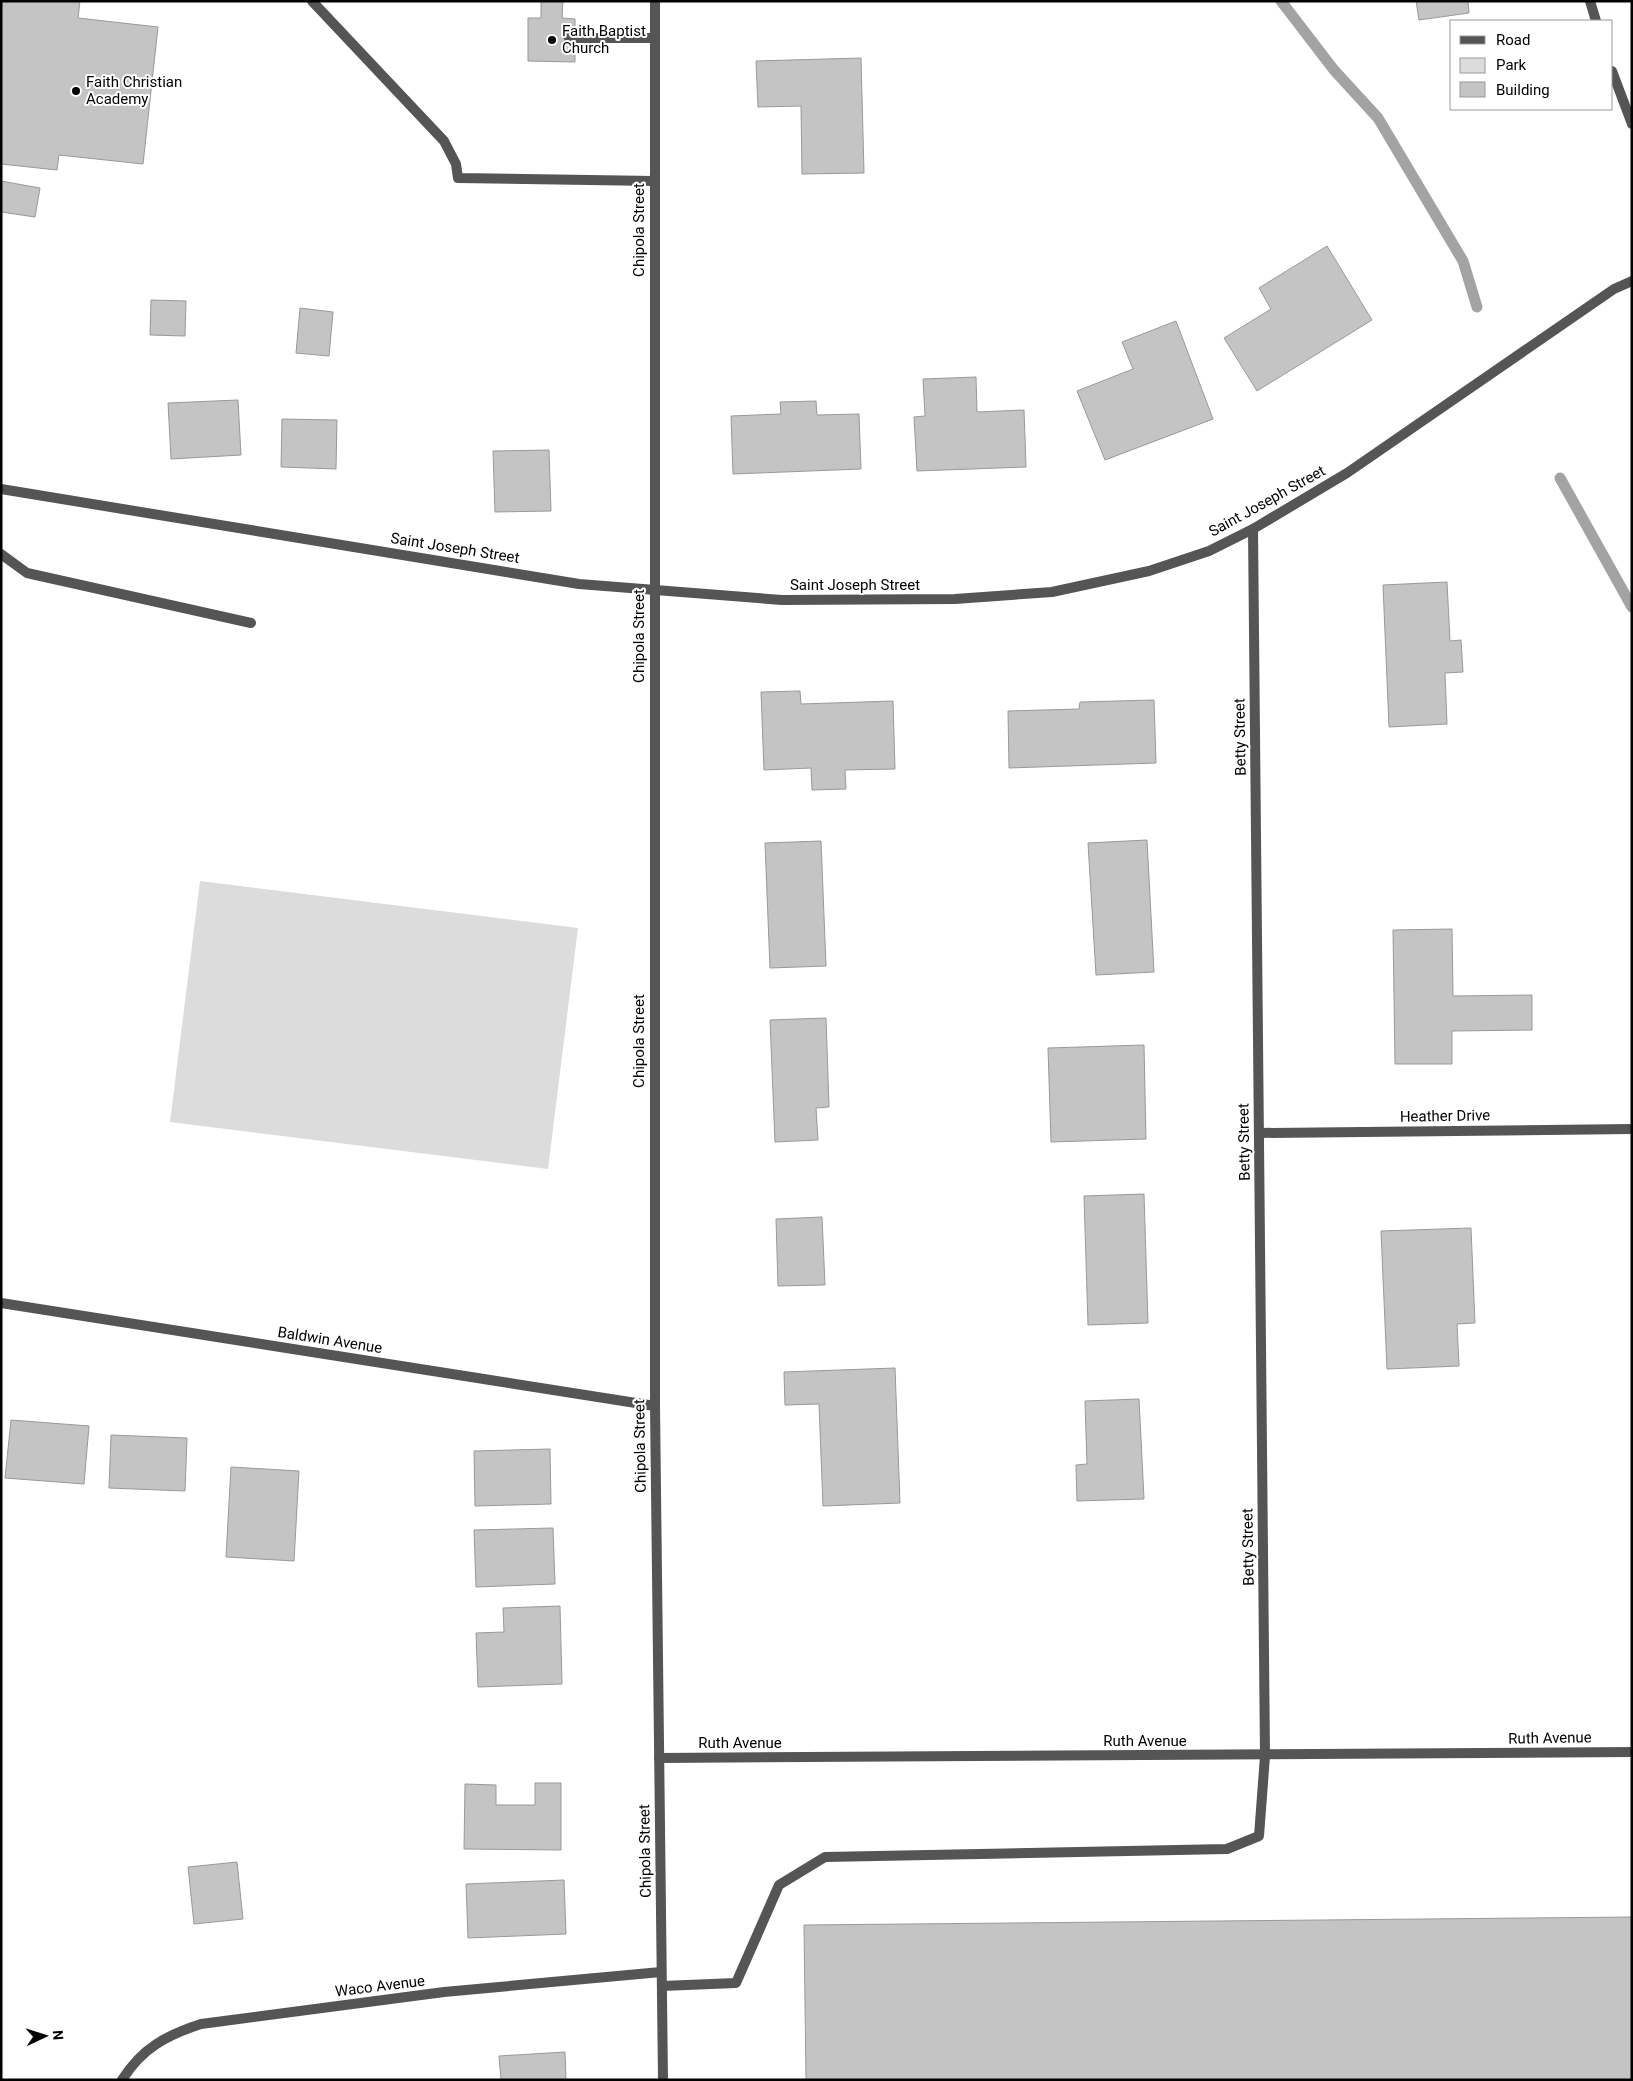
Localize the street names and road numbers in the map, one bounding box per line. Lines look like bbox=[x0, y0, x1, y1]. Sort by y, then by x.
street label: Chipola Street bbox=[630, 183, 648, 277]
street label: Saint Joseph Street bbox=[1206, 462, 1328, 540]
street label: Saint Joseph Street bbox=[389, 529, 521, 567]
street label: Saint Joseph Street bbox=[790, 576, 920, 594]
street label: Chipola Street bbox=[630, 589, 648, 683]
street label: Betty Street bbox=[1230, 698, 1250, 776]
street label: Chipola Street bbox=[630, 994, 648, 1088]
street label: Betty Street bbox=[1234, 1103, 1254, 1181]
street label: Heather Drive bbox=[1400, 1106, 1490, 1126]
street label: Baldwin Avenue bbox=[276, 1323, 384, 1357]
street label: Chipola Street bbox=[630, 1399, 650, 1493]
street label: Betty Street bbox=[1238, 1508, 1258, 1586]
street label: Ruth Avenue bbox=[1508, 1728, 1592, 1748]
street label: Ruth Avenue bbox=[1103, 1732, 1187, 1750]
street label: Ruth Avenue bbox=[698, 1734, 782, 1752]
street label: Chipola Street bbox=[635, 1804, 655, 1898]
street label: Waco Avenue bbox=[334, 1972, 426, 2000]

